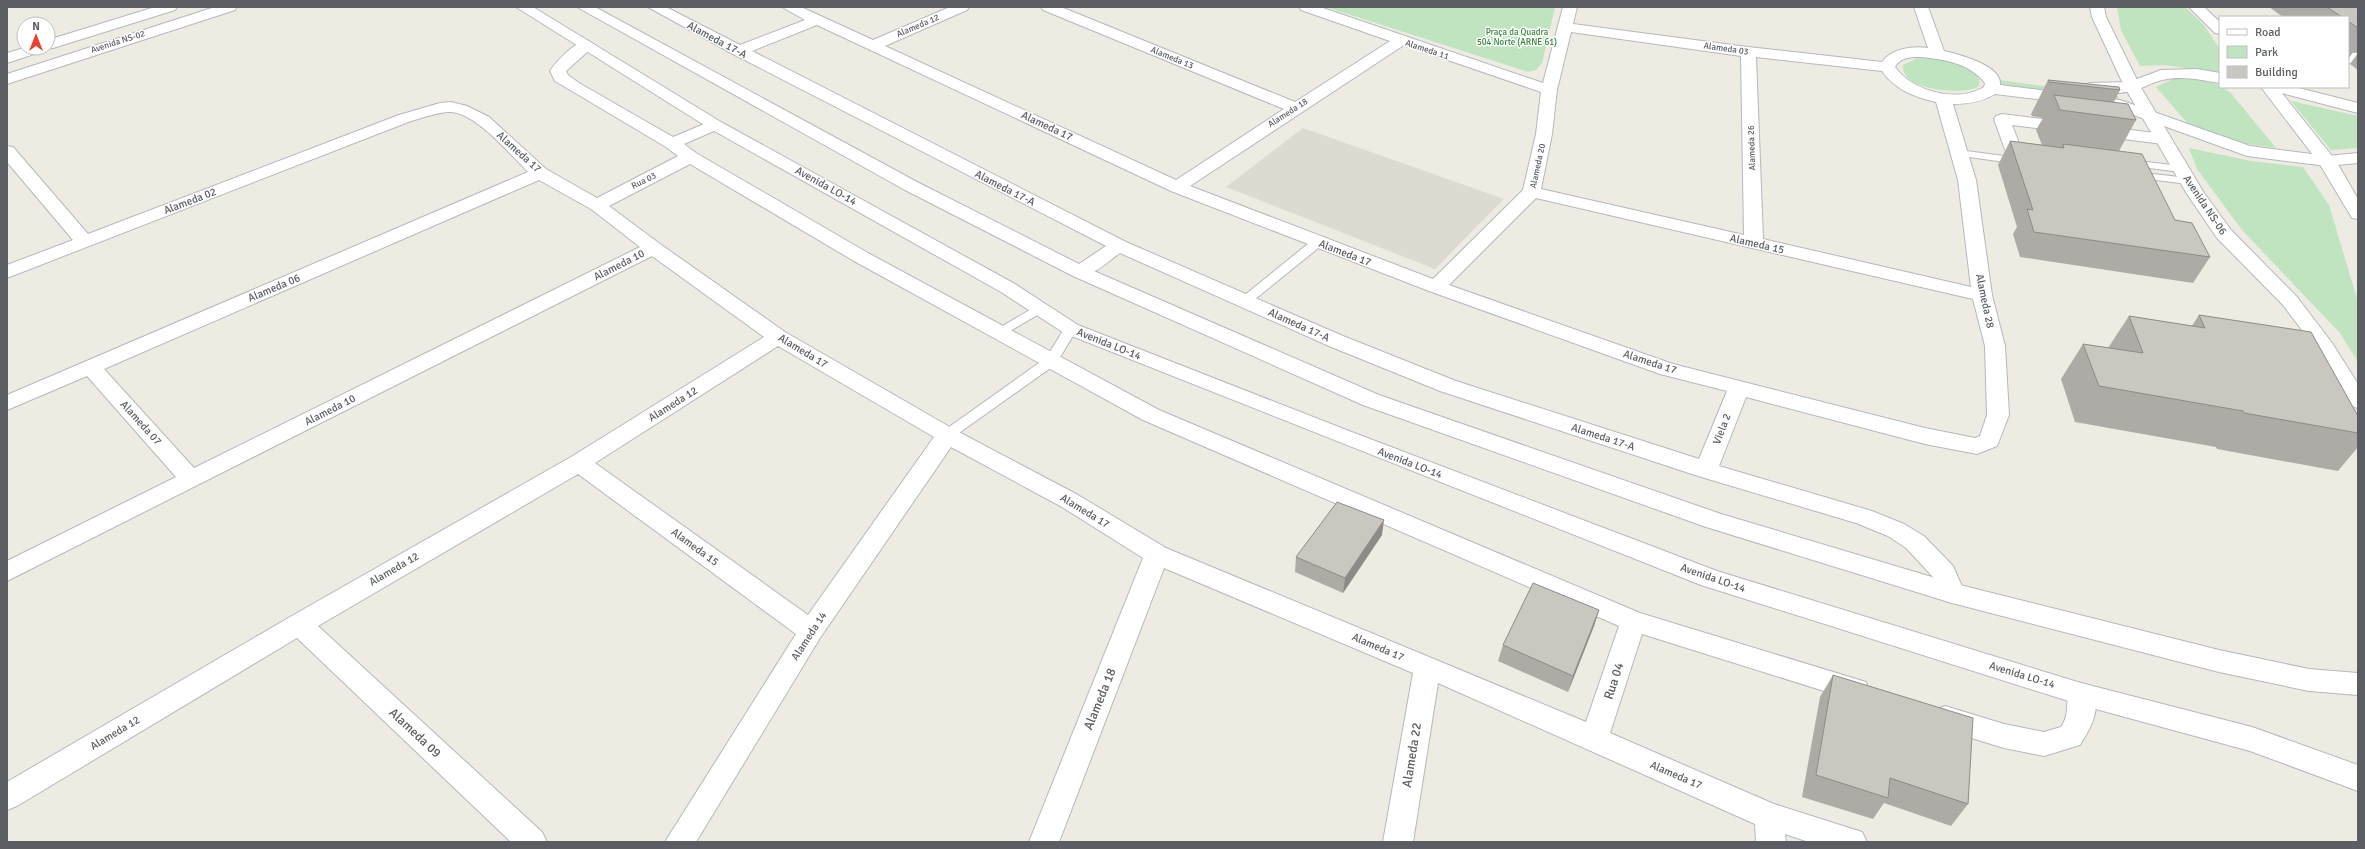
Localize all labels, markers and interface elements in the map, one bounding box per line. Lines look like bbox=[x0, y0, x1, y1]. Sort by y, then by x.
street label: Alameda 12 bbox=[895, 12, 941, 40]
north arrow bbox=[16, 16, 56, 56]
legend bbox=[2219, 16, 2349, 88]
street label: Alameda 17-A bbox=[685, 19, 749, 61]
text: N bbox=[32, 20, 40, 33]
text: Road bbox=[2255, 25, 2281, 40]
park label: Praça da Quadra 504 Norte (ARNE 61) bbox=[1477, 27, 1557, 48]
street label: Avenida NS-02 bbox=[89, 28, 147, 56]
street label: Alameda 11 bbox=[1404, 38, 1450, 62]
street label: Alameda 03 bbox=[1703, 40, 1749, 58]
street label: Alameda 13 bbox=[1149, 44, 1195, 72]
text: Park bbox=[2255, 45, 2278, 60]
text: Building bbox=[2255, 65, 2298, 80]
street label: Alameda 18 bbox=[1266, 96, 1310, 130]
street label: Alameda 17 bbox=[1019, 108, 1075, 144]
street label: Alameda 26 bbox=[1746, 125, 1758, 171]
street label: Alameda 17 bbox=[494, 129, 544, 175]
street label: Alameda 20 bbox=[1528, 143, 1548, 189]
street label: Avenida LO-14 bbox=[793, 164, 859, 208]
street label: Alameda 17-A bbox=[973, 167, 1038, 209]
street label: Rua 03 bbox=[630, 170, 658, 192]
street label: Avenida NS-06 bbox=[2180, 173, 2230, 237]
street label: Alameda 02 bbox=[162, 185, 218, 217]
street label: Alameda 15 bbox=[1729, 231, 1786, 257]
street label: Alameda 17 bbox=[1317, 237, 1373, 269]
street label: Alameda 10 bbox=[591, 247, 647, 283]
street label: Alameda 06 bbox=[246, 271, 302, 305]
street label: Alameda 28 bbox=[1973, 273, 1997, 330]
street label: Alameda 17-A bbox=[1266, 306, 1332, 344]
street label: Avenida LO-14 bbox=[1075, 325, 1143, 363]
street label: Alameda 17 bbox=[776, 331, 830, 371]
street label: Alameda 17 bbox=[1622, 347, 1678, 377]
street label: Alameda 12 bbox=[646, 384, 700, 424]
street label: Alameda 10 bbox=[302, 392, 358, 428]
street label: Alameda 07 bbox=[118, 398, 164, 448]
street label: Viela 2 bbox=[1710, 412, 1734, 446]
street label: Alameda 17-A bbox=[1570, 421, 1637, 453]
street label: Avenida LO-14 bbox=[1376, 445, 1444, 481]
street label: Alameda 17 bbox=[1058, 491, 1112, 531]
street label: Alameda 15 bbox=[669, 525, 721, 569]
street label: Alameda 12 bbox=[367, 549, 421, 588]
street label: Avenida LO-14 bbox=[1679, 561, 1747, 595]
street label: Alameda 14 bbox=[788, 609, 830, 663]
street label: Alameda 17 bbox=[1350, 630, 1406, 664]
street label: Avenida LO-14 bbox=[1988, 659, 2057, 691]
street label: Rua 04 bbox=[1600, 660, 1628, 702]
street label: Alameda 18 bbox=[1080, 666, 1120, 732]
street label: Alameda 09 bbox=[386, 705, 444, 761]
street label: Alameda 12 bbox=[88, 713, 142, 753]
street label: Alameda 22 bbox=[1399, 721, 1425, 789]
street label: Alameda 17 bbox=[1648, 758, 1704, 792]

